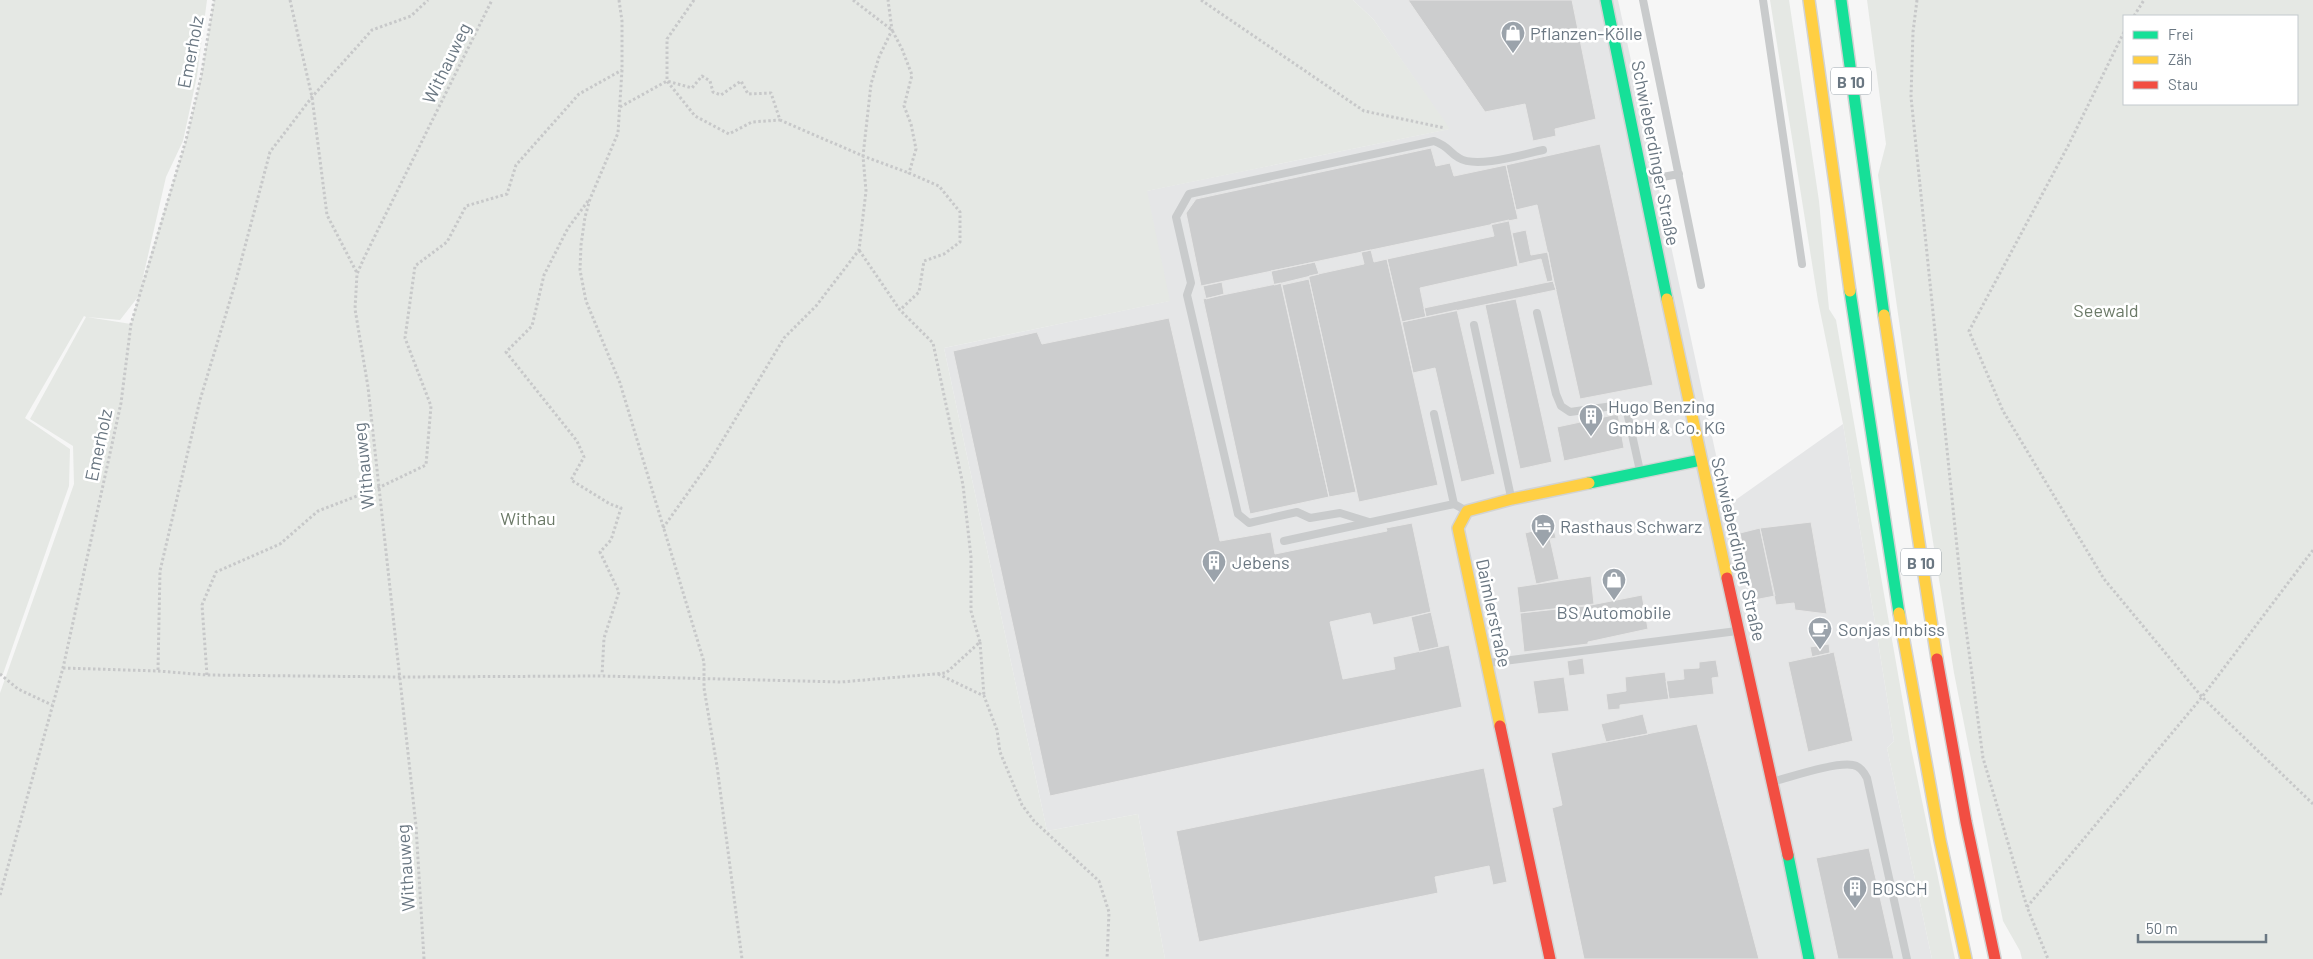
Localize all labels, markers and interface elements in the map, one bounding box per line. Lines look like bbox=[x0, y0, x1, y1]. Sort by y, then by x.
street label: Emerholz bbox=[172, 14, 208, 90]
legend bbox=[2123, 15, 2298, 105]
street label: Withauweg bbox=[417, 19, 475, 107]
shop icon: Pflanzen-Kölle bbox=[1500, 20, 1526, 54]
place label: Pflanzen-Kölle bbox=[1530, 22, 1643, 44]
text: Frei bbox=[2168, 25, 2194, 43]
text: Zäh bbox=[2168, 50, 2192, 68]
street label: Schwieberdinger Straße bbox=[1627, 59, 1685, 247]
road number: B 10 bbox=[1831, 68, 1871, 94]
text: Stau bbox=[2168, 75, 2198, 93]
park label: Seewald bbox=[2073, 299, 2139, 321]
place label: Hugo Benzing GmbH & Co. KG bbox=[1608, 395, 1726, 438]
building icon: Hugo Benzing GmbH & Co. KG bbox=[1578, 403, 1604, 437]
street label: Emerholz bbox=[80, 407, 116, 483]
street label: Withauweg bbox=[347, 421, 379, 511]
street label: Schwieberdinger Straße bbox=[1707, 455, 1771, 643]
park label: Withau bbox=[500, 507, 556, 529]
hotel icon: Rasthaus Schwarz bbox=[1530, 513, 1556, 547]
place label: Rasthaus Schwarz bbox=[1560, 515, 1702, 537]
road number: B 10 bbox=[1901, 548, 1941, 576]
building icon: Jebens bbox=[1201, 549, 1227, 583]
place label: Jebens bbox=[1232, 551, 1290, 573]
street label: Daimlerstraße bbox=[1472, 557, 1516, 669]
shop icon: BS Automobile bbox=[1601, 567, 1627, 601]
place label: BS Automobile bbox=[1557, 601, 1671, 623]
cafe icon: Sonjas Imbiss bbox=[1807, 616, 1833, 650]
place label: Sonjas Imbiss bbox=[1838, 618, 1945, 640]
street label: Withauweg bbox=[391, 824, 419, 912]
building icon: BOSCH bbox=[1842, 875, 1868, 909]
place label: BOSCH bbox=[1872, 877, 1928, 899]
scale bar bbox=[2138, 912, 2266, 944]
text: 50 m bbox=[2146, 919, 2178, 937]

